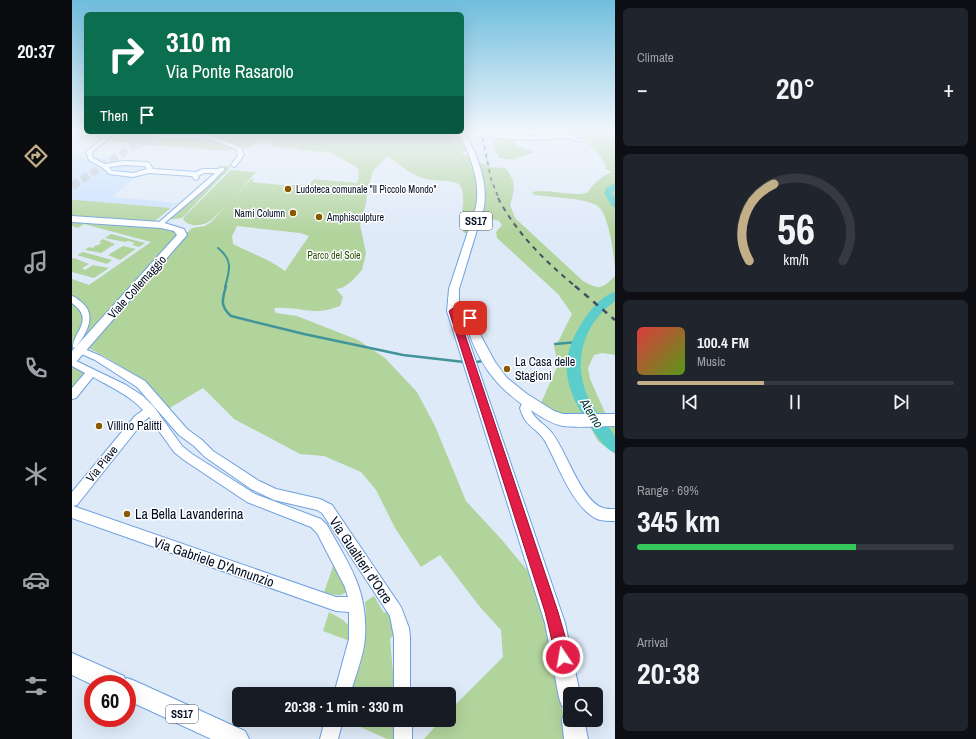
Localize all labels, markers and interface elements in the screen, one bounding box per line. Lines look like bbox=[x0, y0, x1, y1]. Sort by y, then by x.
text: 310 m bbox=[166, 23, 231, 61]
icon: right bbox=[100, 28, 152, 80]
text: 20:37 bbox=[17, 39, 55, 64]
text: Climate bbox=[637, 49, 674, 66]
text: Via Ponte Rasarolo bbox=[166, 59, 294, 84]
text: 20° bbox=[776, 68, 815, 108]
text: − bbox=[637, 74, 648, 104]
text: + bbox=[943, 74, 954, 104]
icon: arrive bbox=[136, 104, 158, 126]
text: Then bbox=[100, 105, 128, 126]
icon: directions bbox=[22, 142, 50, 170]
place label: Ludoteca comunale "Il Piccolo Mondo" bbox=[296, 183, 436, 196]
marker: Ludoteca comunale "Il Piccolo Mondo" bbox=[283, 184, 293, 194]
text: 56 bbox=[777, 201, 814, 257]
place label: Narni Column bbox=[234, 207, 285, 220]
marker: Narni Column bbox=[288, 208, 298, 218]
place label: Amphisculpture bbox=[326, 211, 384, 224]
marker: Amphisculpture bbox=[314, 212, 324, 222]
road number: SS17 bbox=[460, 212, 492, 230]
icon: music bbox=[22, 248, 50, 276]
park label: Parco del Sole bbox=[307, 249, 361, 262]
text: km/h bbox=[783, 250, 808, 269]
street label: Viale Collemaggio bbox=[104, 252, 170, 322]
pin bbox=[453, 301, 487, 335]
icon: arrive bbox=[459, 307, 481, 329]
text: 100.4 FM bbox=[697, 332, 749, 353]
text: Music bbox=[697, 353, 725, 370]
icon: phone bbox=[22, 354, 50, 382]
place label: La Casa delle Stagioni bbox=[515, 354, 575, 384]
marker: La Casa delle Stagioni bbox=[502, 364, 512, 374]
icon: previous bbox=[679, 391, 701, 413]
icon: pause bbox=[784, 391, 806, 413]
icon: next bbox=[890, 391, 912, 413]
water label: Aterno bbox=[576, 395, 607, 431]
place label: Villino Palitti bbox=[107, 418, 162, 434]
marker: Villino Palitti bbox=[94, 421, 104, 431]
street label: Via Piave bbox=[82, 442, 122, 486]
icon: climate bbox=[22, 460, 50, 488]
text: Range · 69% bbox=[637, 482, 699, 499]
text: 345 km bbox=[637, 501, 720, 541]
place label: La Bella Lavanderina bbox=[135, 505, 244, 523]
marker: La Bella Lavanderina bbox=[122, 509, 132, 519]
street label: Via Gualtieri d'Ocre bbox=[325, 513, 397, 607]
street label: Via Gabriele D'Annunzio bbox=[151, 533, 277, 591]
icon: car bbox=[22, 566, 50, 594]
text: Arrival bbox=[637, 634, 668, 651]
position arrow bbox=[542, 636, 584, 678]
text: 20:38 bbox=[637, 653, 700, 693]
icon: filters bbox=[22, 672, 50, 700]
speed limit sign: 60 bbox=[84, 675, 136, 727]
map controls bbox=[563, 687, 603, 727]
button: search bbox=[563, 687, 603, 727]
text: 20:38 · 1 min · 330 m bbox=[285, 696, 403, 717]
road number: SS17 bbox=[166, 705, 198, 723]

